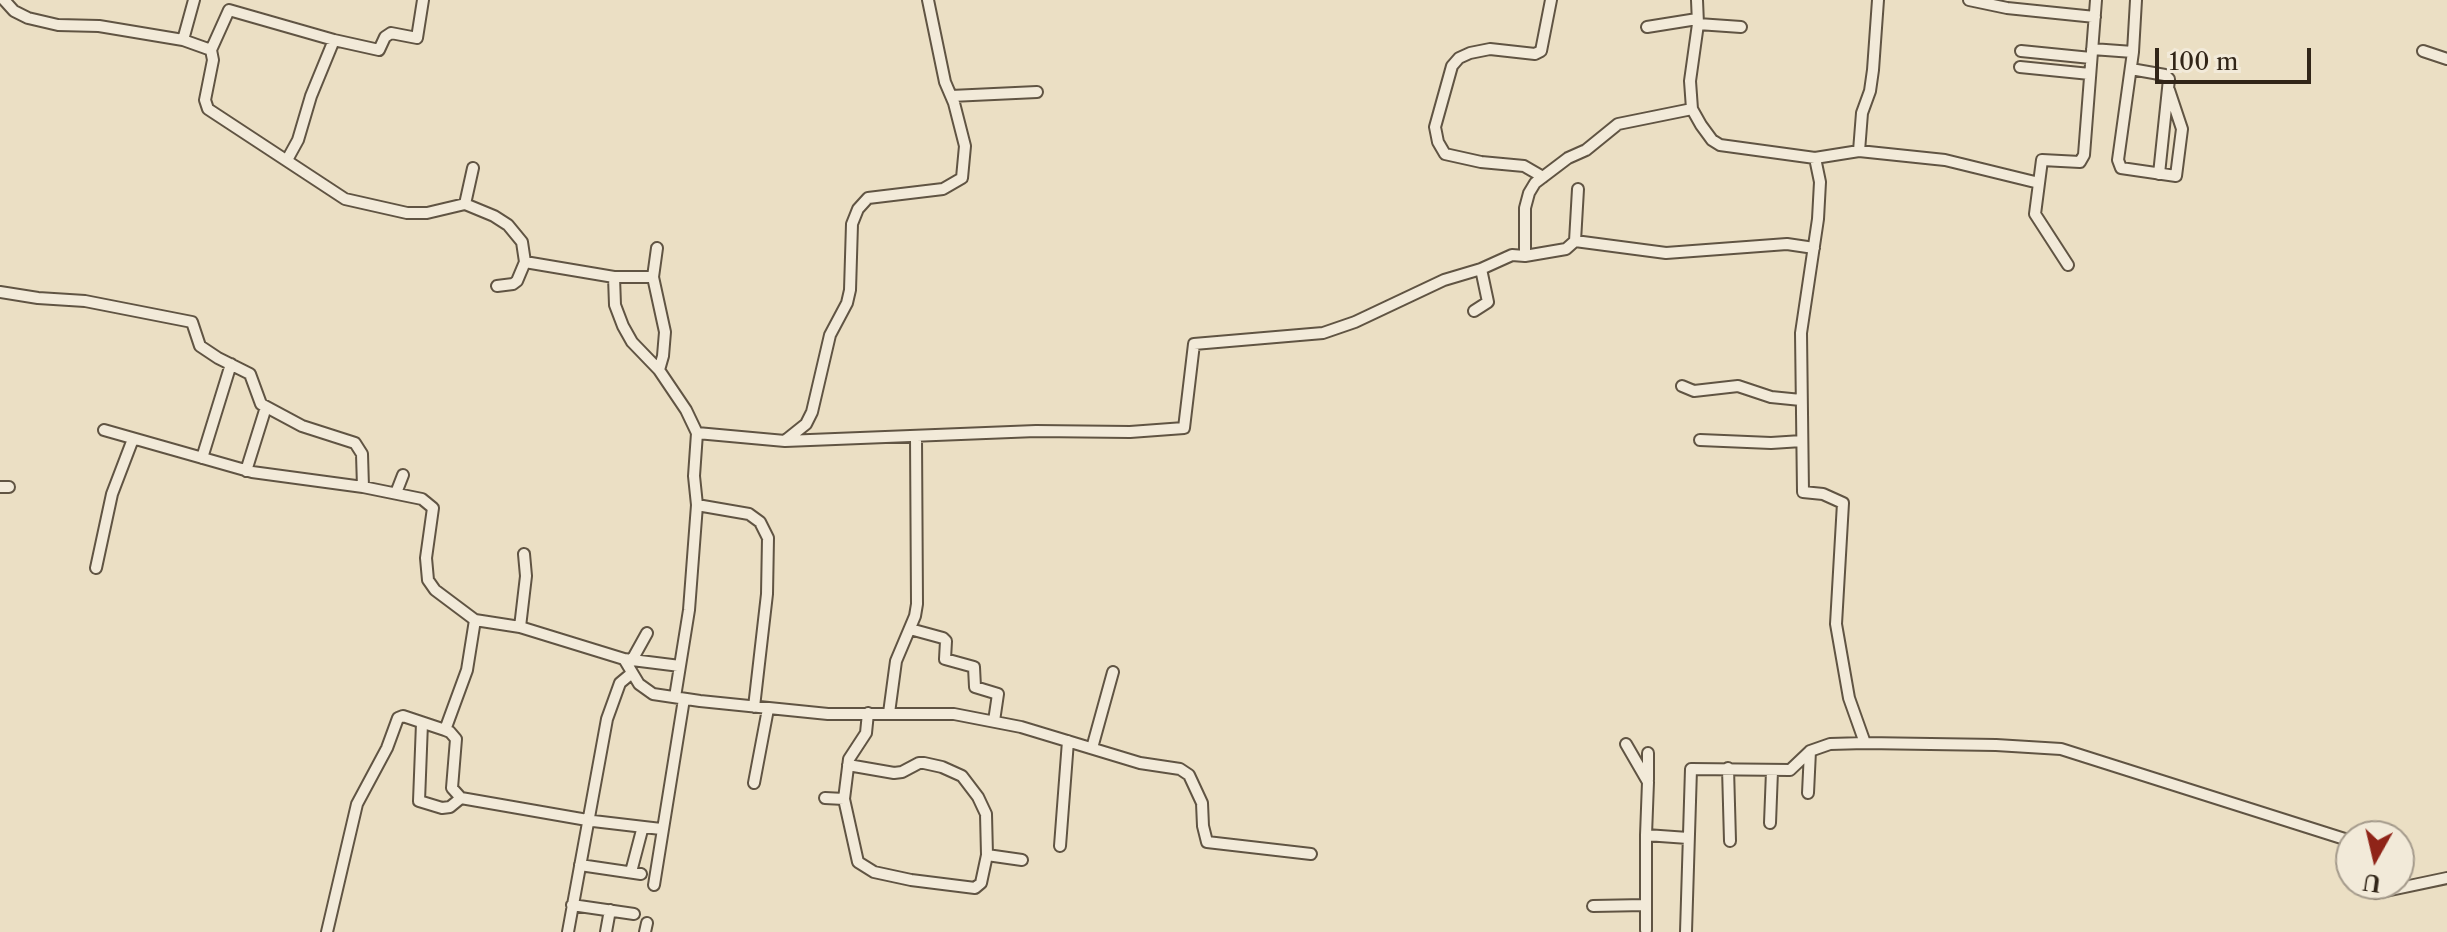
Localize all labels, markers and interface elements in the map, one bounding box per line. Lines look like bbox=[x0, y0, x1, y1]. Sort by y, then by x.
scale bar bbox=[2159, 32, 2315, 82]
text: 100 m bbox=[2169, 47, 2238, 76]
north arrow bbox=[2335, 820, 2415, 900]
text: U bbox=[2361, 868, 2383, 897]

